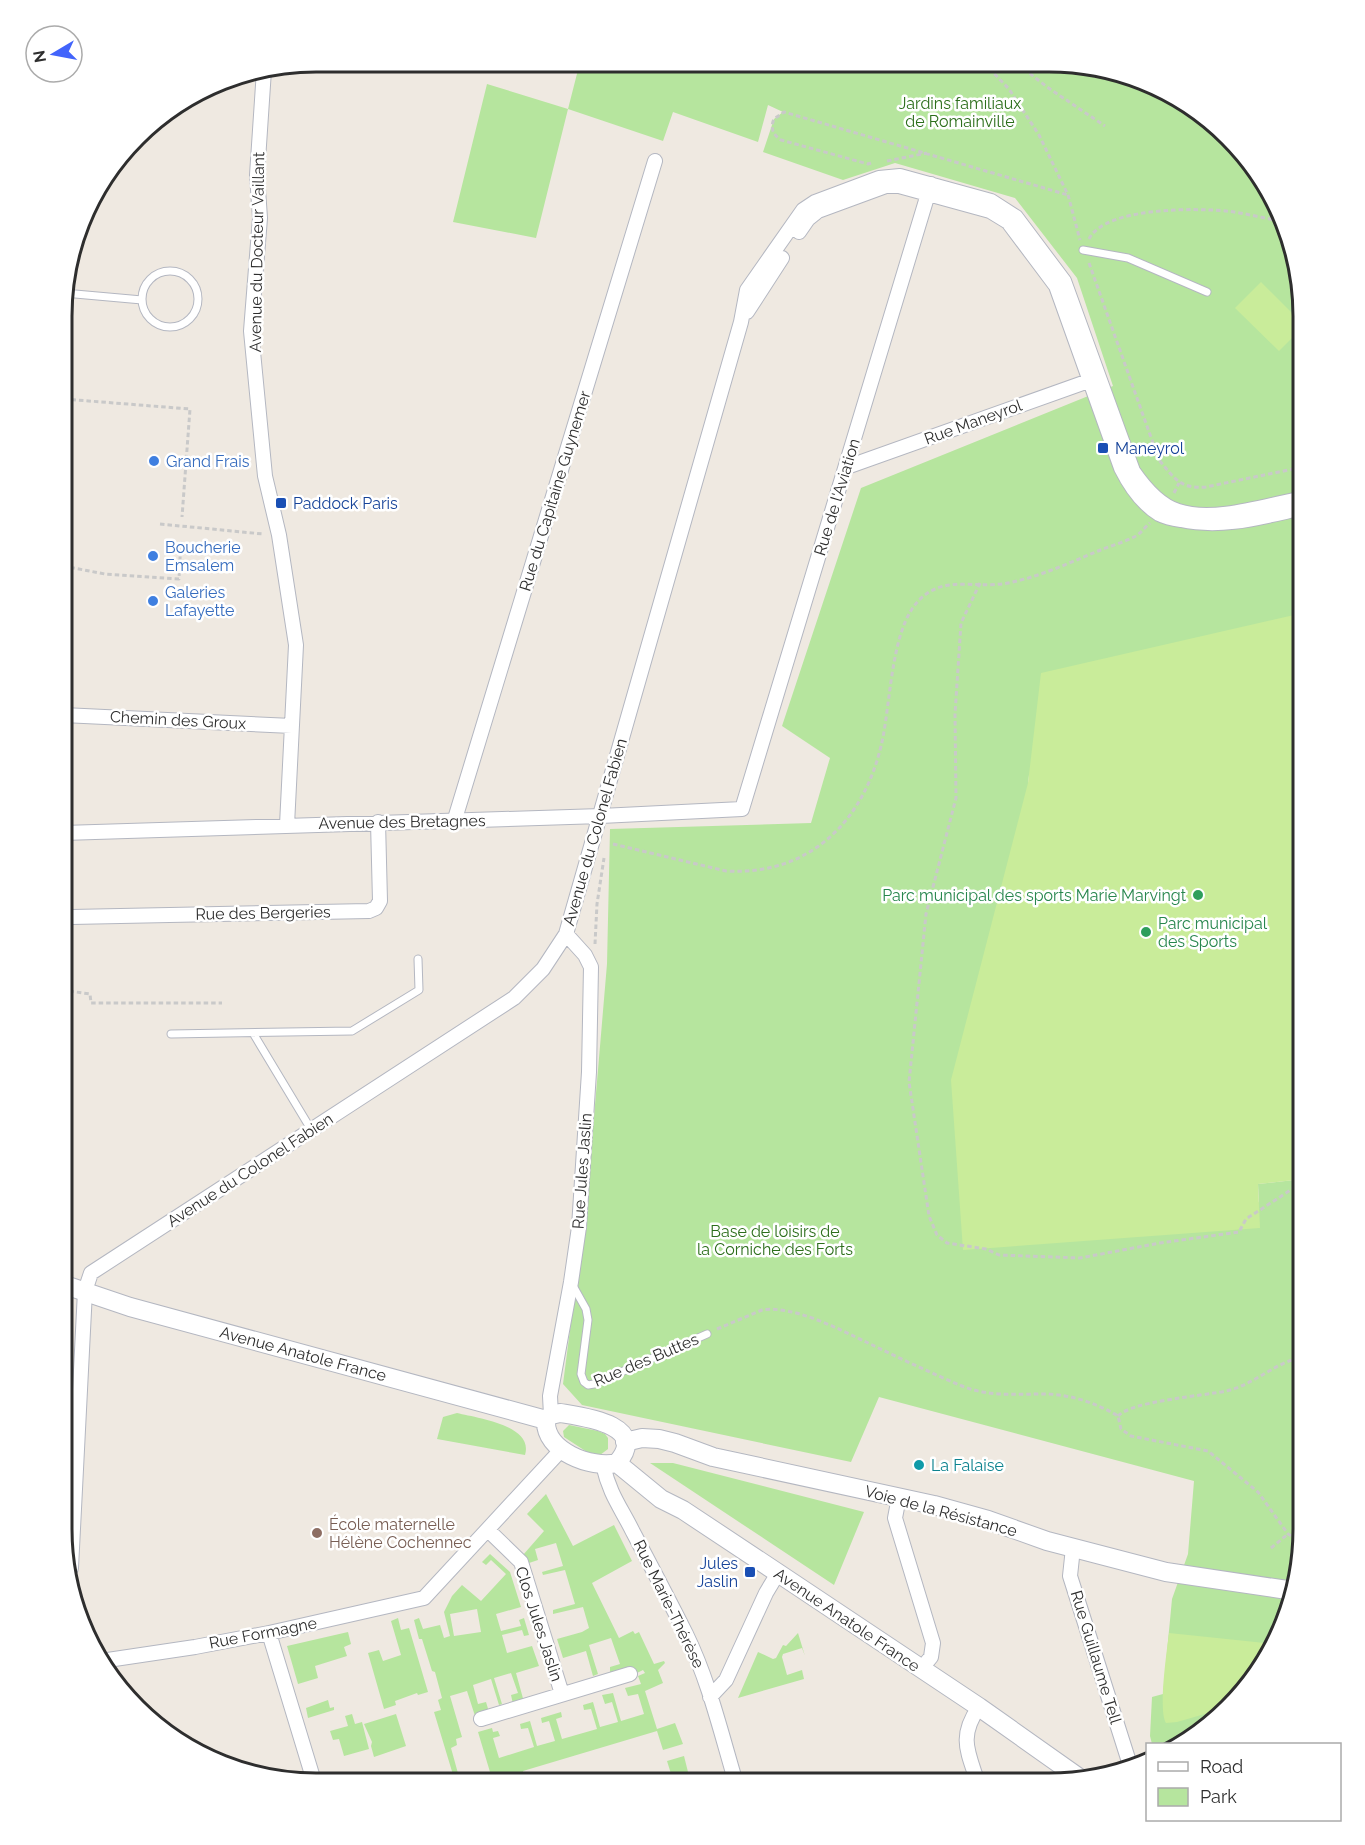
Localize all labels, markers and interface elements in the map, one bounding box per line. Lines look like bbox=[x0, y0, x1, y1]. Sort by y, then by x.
north arrow bbox=[24, 24, 84, 84]
text: N bbox=[29, 49, 50, 64]
park label: Jardins familiaux de Romainville bbox=[899, 94, 1021, 131]
street label: Avenue du Docteur Vaillant bbox=[246, 151, 268, 352]
street label: Rue du Capitaine Guynemer bbox=[515, 388, 595, 593]
street label: Rue Maneyrol bbox=[922, 395, 1025, 448]
street label: Rue de l'Aviation bbox=[810, 436, 864, 558]
place label: Maneyrol bbox=[1115, 439, 1185, 458]
marker: Maneyrol bbox=[1096, 441, 1110, 455]
place label: Grand Frais bbox=[166, 452, 250, 471]
marker: Grand Frais bbox=[147, 454, 161, 468]
place label: Paddock Paris bbox=[293, 494, 398, 513]
marker: Paddock Paris bbox=[274, 496, 288, 510]
place label: Boucherie Emsalem bbox=[165, 538, 241, 575]
marker: Boucherie Emsalem bbox=[146, 549, 160, 563]
place label: Galeries Lafayette bbox=[165, 583, 234, 620]
marker: Galeries Lafayette bbox=[146, 594, 160, 608]
street label: Chemin des Groux bbox=[109, 707, 247, 733]
street label: Avenue du Colonel Fabien bbox=[559, 736, 631, 928]
street label: Avenue des Bretagnes bbox=[318, 811, 486, 833]
place label: Parc municipal des sports Marie Marvingt bbox=[882, 886, 1187, 905]
marker: Parc municipal des sports Marie Marvingt bbox=[1191, 888, 1205, 902]
street label: Rue des Bergeries bbox=[195, 902, 331, 924]
place label: Parc municipal des Sports bbox=[1158, 914, 1268, 951]
marker: Parc municipal des Sports bbox=[1139, 925, 1153, 939]
street label: Avenue du Colonel Fabien bbox=[163, 1109, 337, 1231]
street label: Rue Jules Jaslin bbox=[568, 1112, 596, 1230]
park label: Base de loisirs de la Corniche des Forts bbox=[697, 1222, 853, 1259]
street label: Avenue Anatole France bbox=[218, 1323, 388, 1385]
street label: Rue des Buttes bbox=[591, 1329, 702, 1391]
place label: La Falaise bbox=[931, 1456, 1004, 1475]
marker: La Falaise bbox=[912, 1458, 926, 1472]
street label: Voie de la Résistance bbox=[863, 1482, 1019, 1540]
place label: École maternelle Hélène Cochennec bbox=[329, 1514, 472, 1552]
marker: École maternelle Hélène Cochennec bbox=[310, 1526, 324, 1540]
street label: Rue Marie-Thérèse bbox=[630, 1537, 708, 1671]
place label: Jules Jaslin bbox=[697, 1554, 738, 1591]
street label: Clos Jules Jaslin bbox=[511, 1564, 567, 1684]
street label: Avenue Anatole France bbox=[771, 1564, 923, 1676]
marker: Jules Jaslin bbox=[743, 1565, 757, 1579]
street label: Rue Guillaume Tell bbox=[1067, 1588, 1126, 1727]
street label: Rue Formagne bbox=[208, 1613, 318, 1653]
legend bbox=[1146, 1743, 1341, 1821]
text: Road bbox=[1200, 1756, 1243, 1777]
text: Park bbox=[1200, 1786, 1237, 1807]

